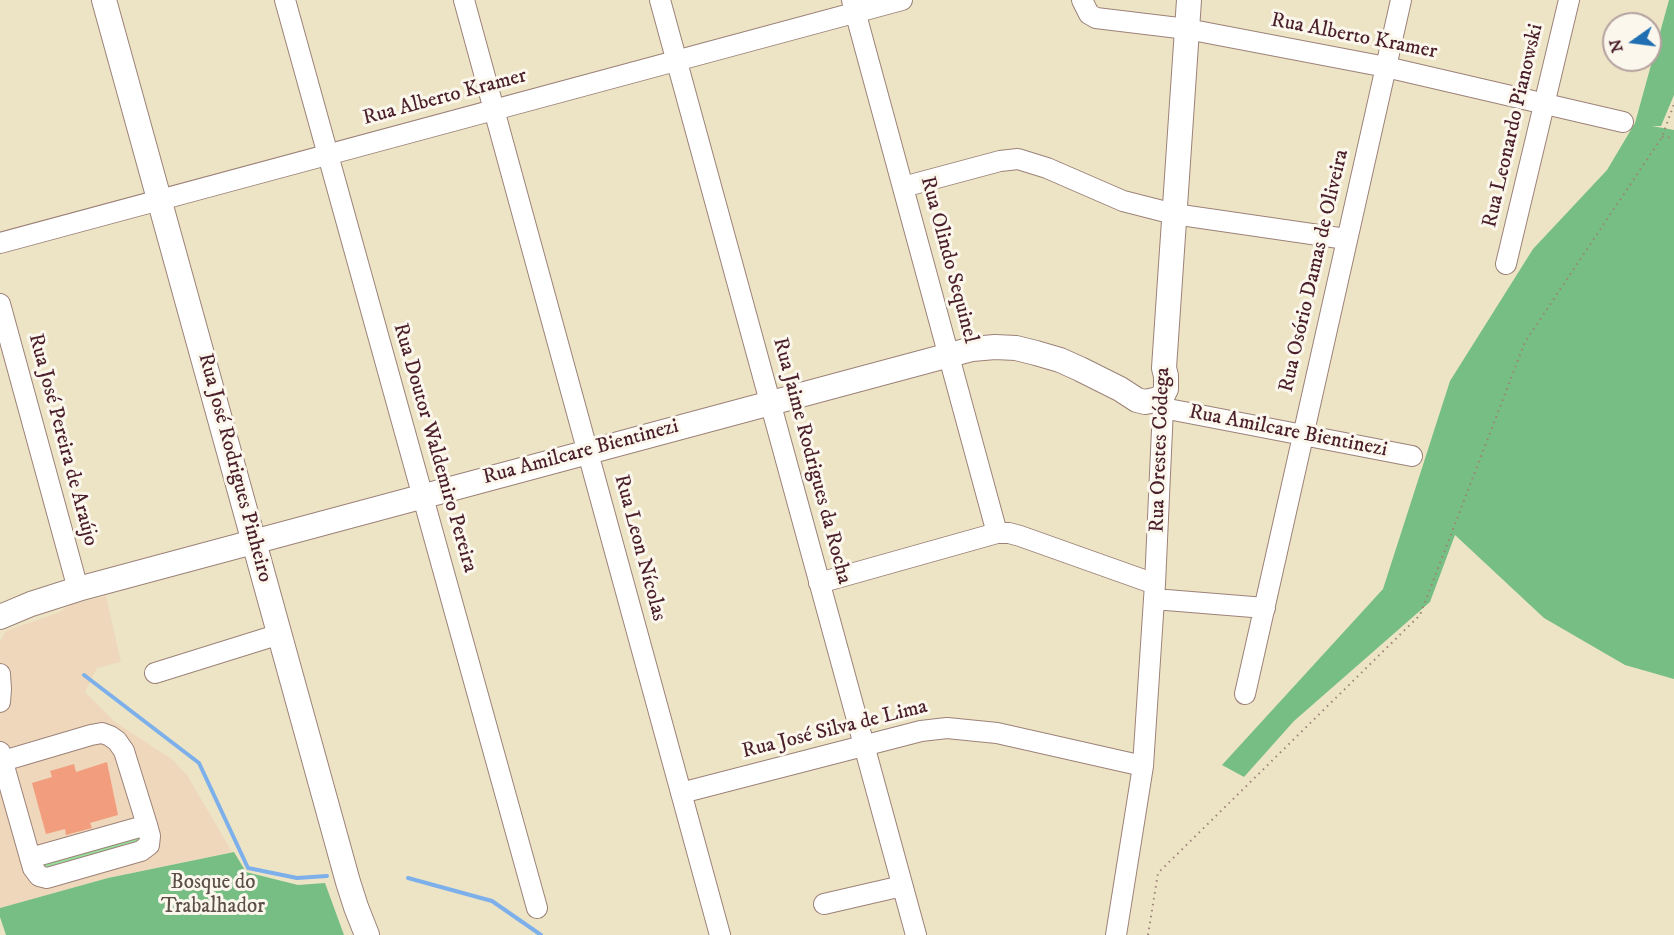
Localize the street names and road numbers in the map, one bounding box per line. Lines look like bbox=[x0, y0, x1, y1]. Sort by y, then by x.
street label: Rua Alberto Kramer bbox=[1269, 9, 1439, 65]
street label: Rua Leonardo Pianowski bbox=[1478, 22, 1550, 230]
street label: Rua Alberto Kramer bbox=[360, 64, 530, 132]
street label: Rua Osório Damas de Oliveira bbox=[1275, 147, 1355, 395]
street label: Rua Olindo Sequinel bbox=[914, 174, 982, 346]
street label: Rua Doutor Waldemiro Pereira bbox=[386, 320, 482, 576]
street label: Rua José Pereira de Araújo bbox=[22, 331, 102, 549]
street label: Rua Jaime Rodrigues da Rocha bbox=[766, 335, 856, 587]
street label: Rua José Rodrigues Pinheiro bbox=[191, 351, 277, 585]
street label: Rua Orestes Códega bbox=[1146, 367, 1176, 533]
street label: Rua Amilcare Bientinezi bbox=[1187, 400, 1389, 464]
street label: Rua Amilcare Bientinezi bbox=[480, 415, 682, 491]
street label: Rua Leon Nícolas bbox=[607, 472, 671, 624]
street label: Rua José Silva de Lima bbox=[740, 695, 930, 765]

